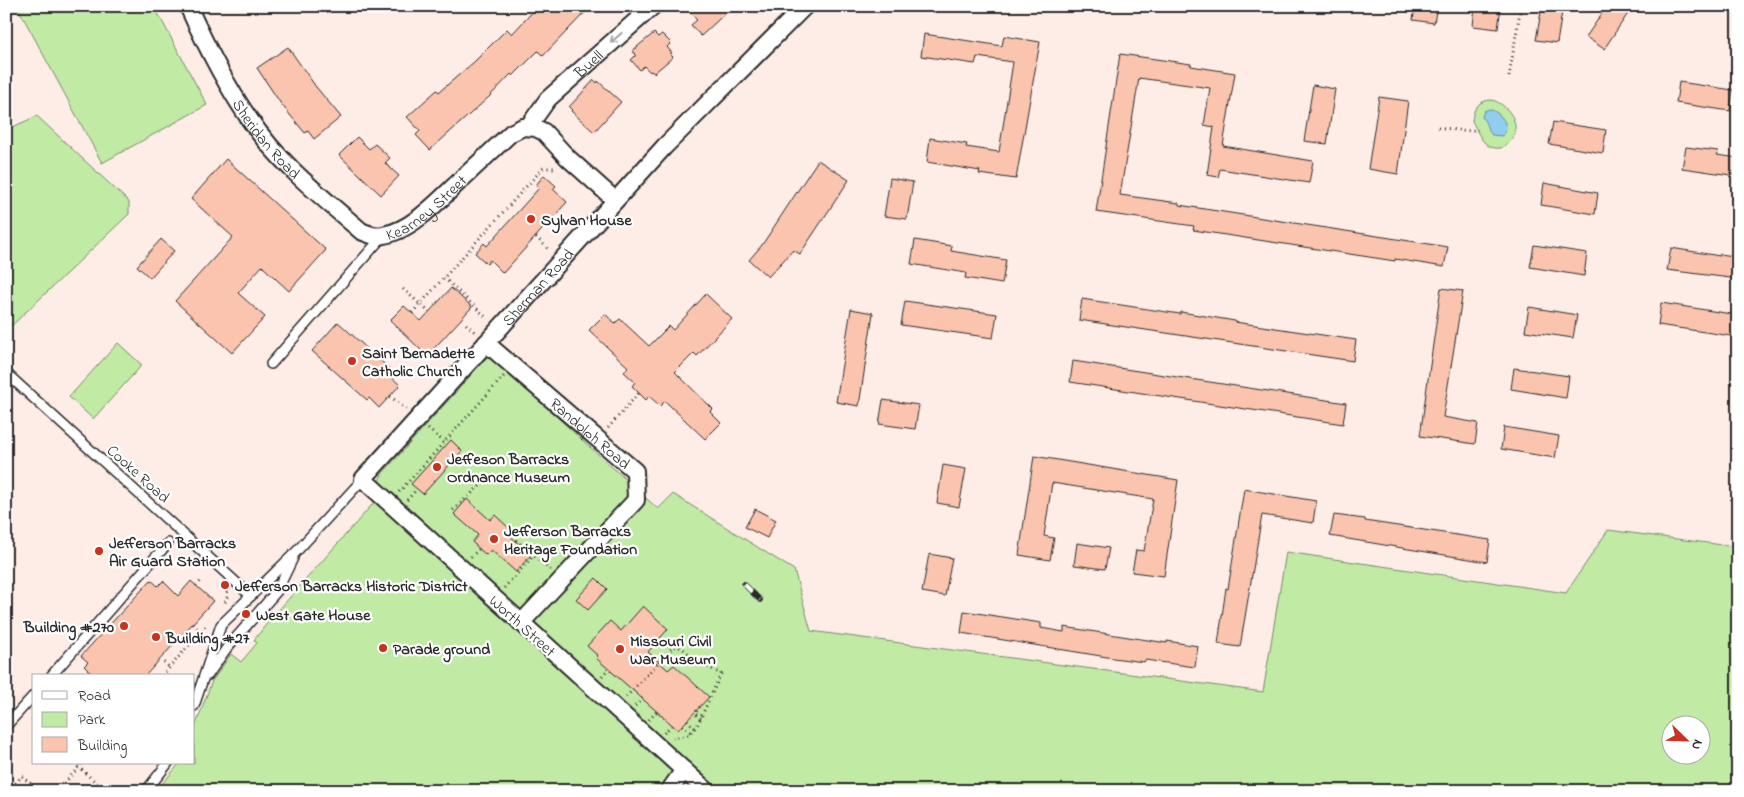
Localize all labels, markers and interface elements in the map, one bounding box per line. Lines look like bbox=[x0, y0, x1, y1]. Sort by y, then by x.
one-way arrow bbox=[610, 33, 623, 44]
street label: Buell bbox=[569, 45, 610, 85]
street label: Sheridan Road bbox=[225, 95, 305, 186]
street label: Kearney Street bbox=[384, 170, 474, 248]
place label: Sylvan House bbox=[541, 209, 632, 234]
marker: Sylvan House bbox=[525, 213, 537, 225]
street label: Sherman Road bbox=[497, 244, 581, 332]
place label: Saint Bernadette Catholic Church bbox=[362, 342, 475, 384]
marker: Saint Bernadette Catholic Church bbox=[346, 355, 358, 367]
street label: Randolph Road bbox=[544, 393, 635, 476]
street label: Cooke Road bbox=[101, 439, 175, 509]
place label: Jeffeson Barracks Ordnance Museum bbox=[447, 448, 570, 490]
marker: Jeffeson Barracks Ordnance Museum bbox=[431, 461, 443, 473]
place label: Jefferson Barracks Heritage Foundation bbox=[504, 520, 637, 563]
place label: Jefferson Barracks Air Guard Station bbox=[109, 532, 236, 574]
marker: Jefferson Barracks Heritage Foundation bbox=[488, 533, 500, 545]
marker: Jefferson Barracks Air Guard Station bbox=[93, 545, 105, 557]
place label: Jefferson Barracks Historic District bbox=[235, 575, 468, 599]
marker: Jefferson Barracks Historic District bbox=[219, 579, 231, 591]
street label: Worth Street bbox=[483, 590, 561, 664]
place label: West Gate House bbox=[256, 604, 371, 628]
marker: West Gate House bbox=[240, 608, 252, 620]
place label: Building #270 bbox=[23, 616, 114, 641]
marker: Building #270 bbox=[118, 620, 130, 632]
place label: Building #27 bbox=[165, 627, 250, 652]
place label: Missouri Civil War Museum bbox=[630, 630, 716, 672]
marker: Building #27 bbox=[150, 631, 162, 643]
place label: Parade ground bbox=[393, 638, 490, 663]
marker: Parade ground bbox=[377, 642, 389, 654]
marker: Missouri Civil War Museum bbox=[614, 643, 626, 655]
legend bbox=[32, 674, 195, 764]
text: Road bbox=[78, 685, 111, 707]
text: Park bbox=[78, 709, 106, 731]
north arrow bbox=[1662, 714, 1712, 764]
text: Building bbox=[77, 735, 127, 758]
text: N bbox=[1685, 736, 1708, 753]

